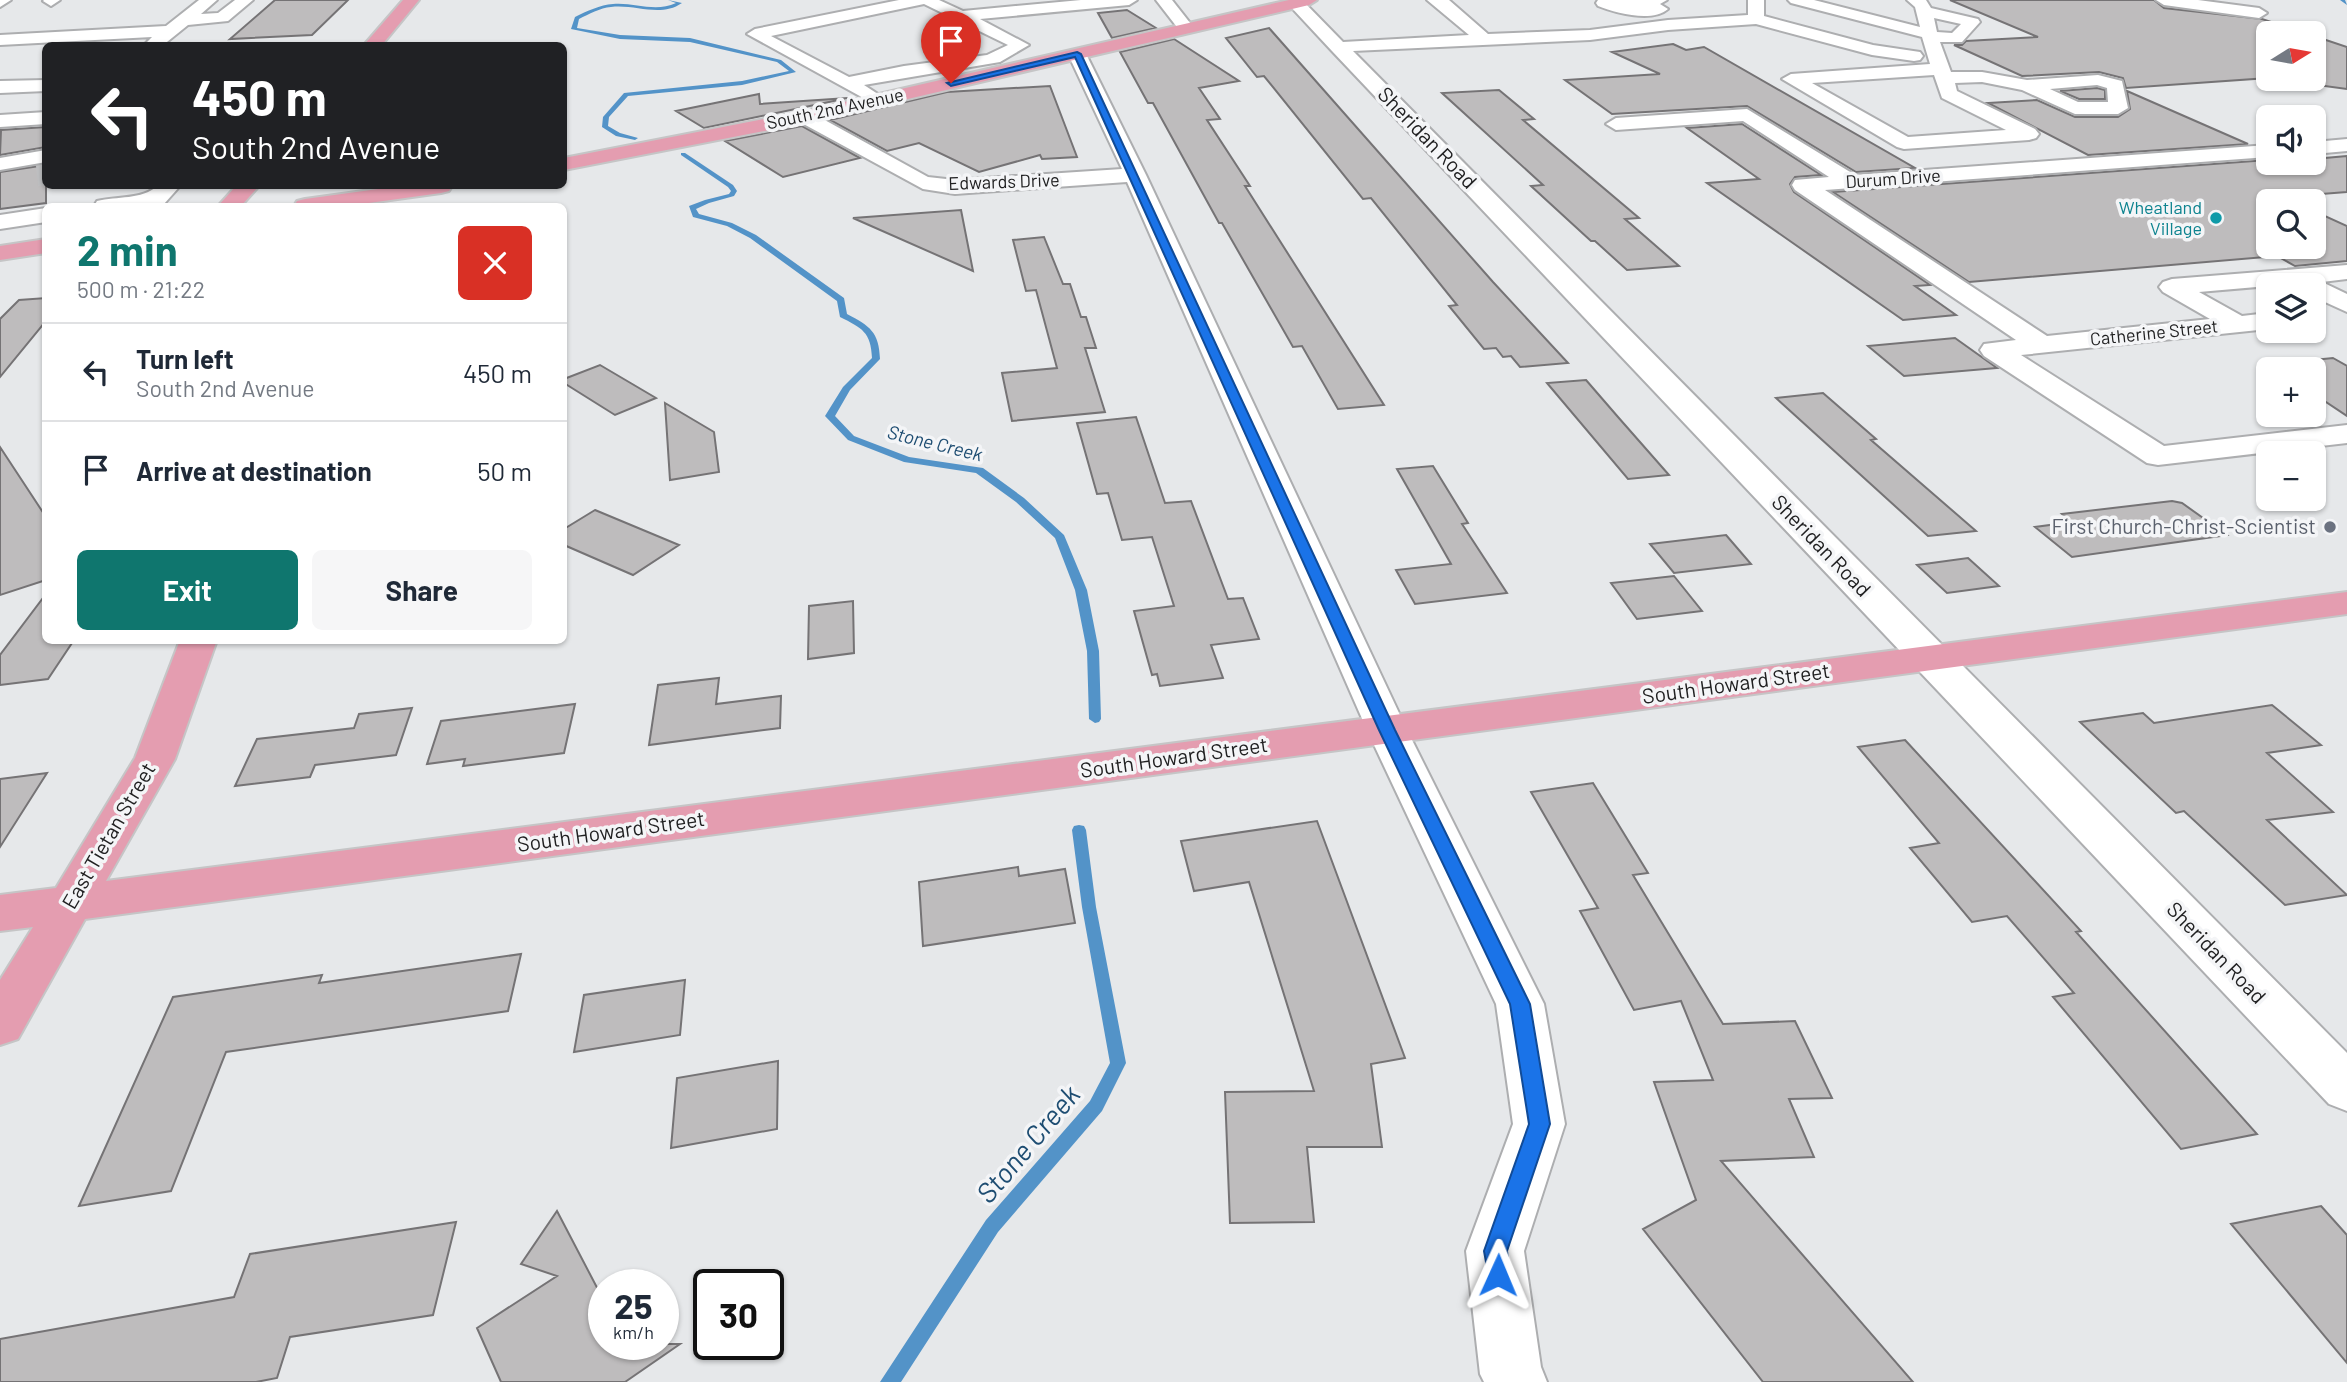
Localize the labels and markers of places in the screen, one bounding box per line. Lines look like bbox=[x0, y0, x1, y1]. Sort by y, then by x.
pin bbox=[921, 11, 981, 83]
place label: Wheatland Village bbox=[2119, 196, 2202, 239]
marker: Wheatland Village bbox=[2208, 210, 2224, 226]
place label: First Church-Christ-Scientist bbox=[2051, 513, 2316, 538]
marker: First Church-Christ-Scientist bbox=[2322, 519, 2338, 535]

